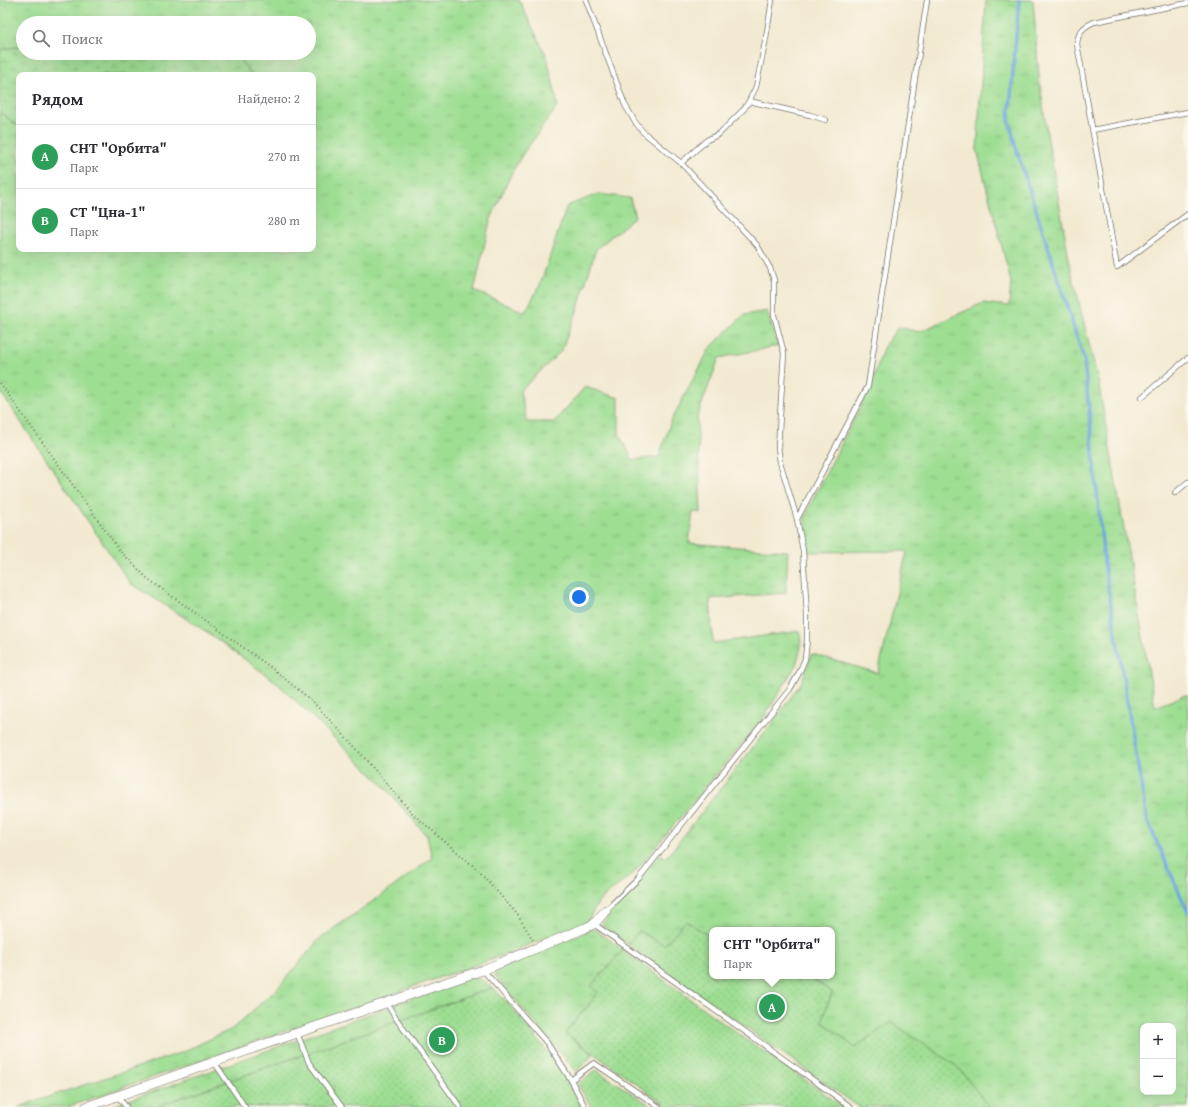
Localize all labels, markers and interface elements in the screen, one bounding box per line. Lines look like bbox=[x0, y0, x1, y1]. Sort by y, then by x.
search box bbox=[16, 16, 316, 60]
icon: search bbox=[30, 27, 52, 49]
text: Поиск bbox=[62, 28, 103, 49]
text: Рядом bbox=[32, 86, 83, 111]
text: Найдено: 2 bbox=[238, 89, 300, 108]
text: CНТ "Орбита" bbox=[70, 137, 167, 158]
text: A bbox=[41, 147, 49, 166]
text: 270 m bbox=[268, 147, 300, 166]
text: Парк bbox=[70, 158, 98, 177]
text: СТ "Цна-1" bbox=[70, 201, 146, 222]
text: B bbox=[41, 211, 49, 230]
text: 280 m bbox=[268, 211, 300, 230]
text: Парк bbox=[70, 222, 98, 241]
your location bbox=[569, 587, 589, 607]
popup bbox=[709, 927, 835, 979]
text: CНТ "Орбита" bbox=[724, 933, 820, 954]
text: Парк bbox=[724, 954, 752, 973]
pin: A bbox=[759, 992, 785, 1022]
map controls bbox=[1140, 1023, 1176, 1095]
button: + bbox=[1140, 1023, 1176, 1059]
pin: B bbox=[429, 1025, 455, 1055]
button: − bbox=[1140, 1059, 1176, 1095]

